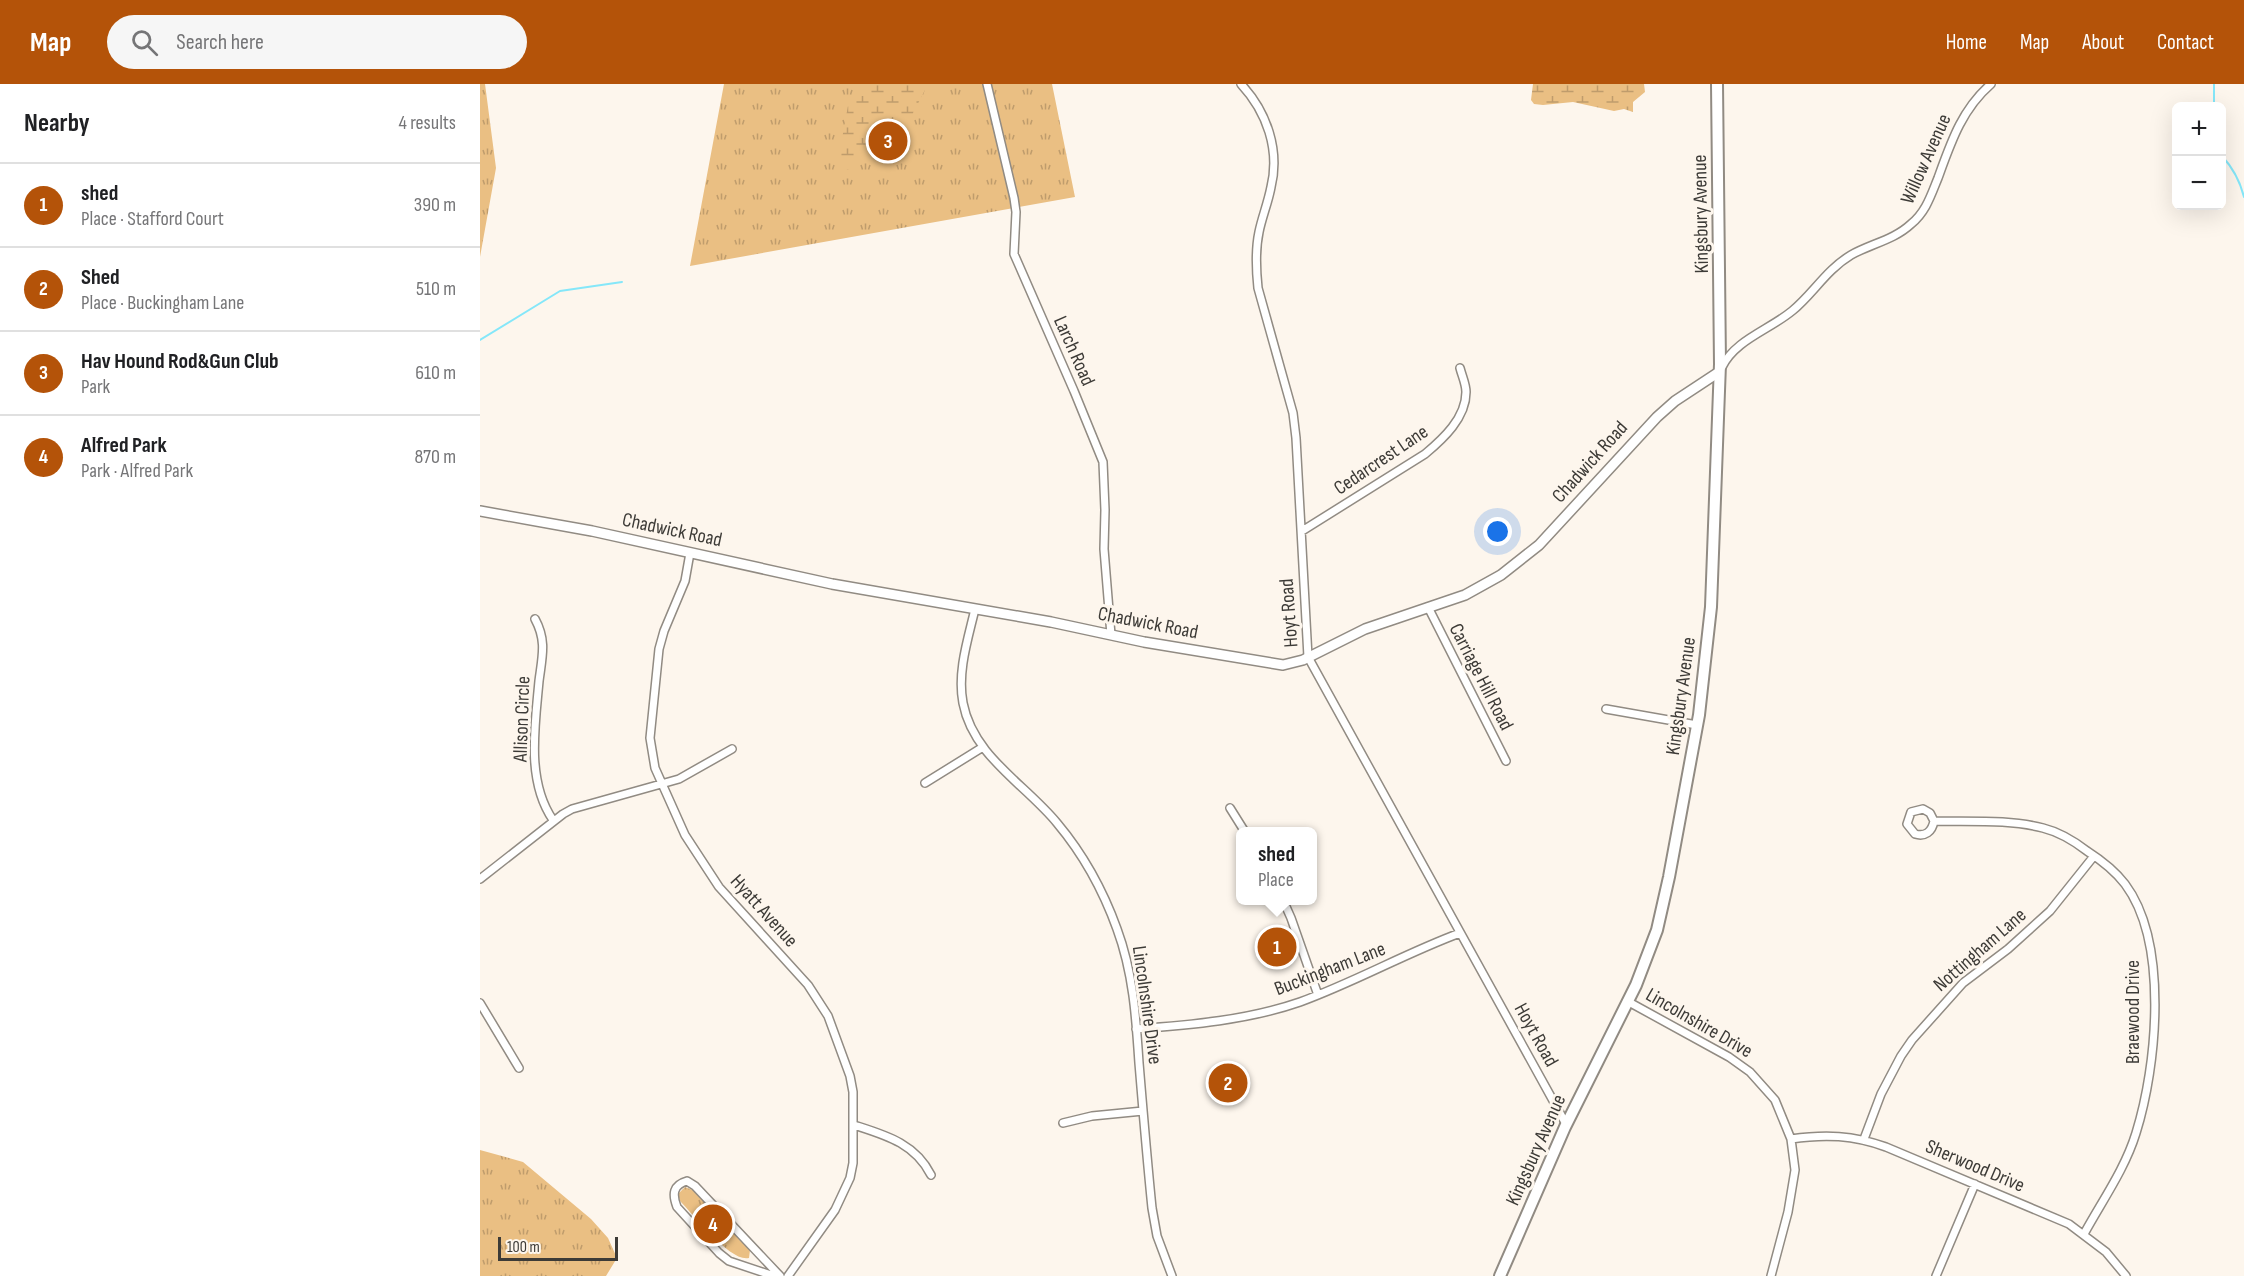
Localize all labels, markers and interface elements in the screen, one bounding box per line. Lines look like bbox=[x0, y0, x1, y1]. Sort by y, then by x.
search box bbox=[107, 15, 527, 69]
text: Map bbox=[30, 26, 71, 59]
icon: search bbox=[128, 26, 161, 59]
text: Search here bbox=[176, 29, 264, 56]
text: Home bbox=[1946, 30, 1987, 55]
text: Map bbox=[2020, 30, 2049, 55]
text: About bbox=[2082, 30, 2124, 55]
text: Contact bbox=[2157, 30, 2214, 55]
map controls bbox=[2172, 102, 2226, 210]
button: + bbox=[2172, 102, 2226, 156]
text: Nearby bbox=[24, 108, 90, 139]
street label: Willow Avenue bbox=[1896, 110, 1956, 208]
text: 4 results bbox=[399, 111, 456, 135]
pin: 3 bbox=[868, 118, 908, 164]
street label: Kingsbury Avenue bbox=[1688, 154, 1714, 274]
button: − bbox=[2172, 156, 2226, 210]
text: shed bbox=[81, 180, 118, 207]
text: 1 bbox=[40, 193, 47, 217]
text: 390 m bbox=[414, 193, 456, 217]
text: Place · Stafford Court bbox=[81, 207, 224, 231]
text: Shed bbox=[81, 264, 120, 291]
text: 2 bbox=[39, 277, 48, 301]
text: 510 m bbox=[416, 277, 456, 301]
text: Place · Buckingham Lane bbox=[81, 291, 244, 315]
street label: Larch Road bbox=[1048, 313, 1100, 389]
text: Hav Hound Rod&Gun Club bbox=[81, 348, 279, 375]
text: 3 bbox=[39, 361, 48, 385]
text: 610 m bbox=[415, 361, 456, 385]
text: Park bbox=[81, 375, 110, 399]
street label: Chadwick Road bbox=[1547, 416, 1633, 508]
street label: Cedarcrest Lane bbox=[1329, 420, 1433, 500]
text: Alfred Park bbox=[81, 432, 167, 459]
text: 4 bbox=[39, 445, 48, 469]
text: 870 m bbox=[414, 445, 456, 469]
text: Park · Alfred Park bbox=[81, 459, 193, 483]
street label: Chadwick Road bbox=[620, 508, 724, 552]
your location bbox=[1483, 517, 1512, 546]
street label: Hoyt Road bbox=[1275, 578, 1303, 648]
street label: Chadwick Road bbox=[1096, 602, 1200, 644]
street label: Carriage Hill Road bbox=[1444, 619, 1518, 735]
street label: Kingsbury Avenue bbox=[1661, 635, 1701, 757]
street label: Allison Circle bbox=[508, 675, 535, 764]
popup bbox=[1236, 827, 1317, 905]
text: shed bbox=[1258, 841, 1295, 868]
text: Place bbox=[1258, 868, 1294, 892]
street label: Hyatt Avenue bbox=[725, 870, 803, 952]
street label: Nottingham Lane bbox=[1929, 903, 2031, 997]
pin: 1 bbox=[1258, 924, 1296, 970]
street label: Buckingham Lane bbox=[1271, 937, 1389, 1001]
street label: Lincolnshire Drive bbox=[1127, 944, 1167, 1066]
street label: Braewood Drive bbox=[2121, 960, 2145, 1064]
street label: Lincolnshire Drive bbox=[1641, 983, 1757, 1063]
street label: Hoyt Road bbox=[1509, 999, 1563, 1071]
pin: 2 bbox=[1208, 1060, 1248, 1106]
street label: Kingsbury Avenue bbox=[1501, 1091, 1571, 1209]
street label: Sherwood Drive bbox=[1922, 1134, 2028, 1198]
pin: 4 bbox=[694, 1202, 732, 1246]
scale bar bbox=[498, 1234, 618, 1262]
text: 100 m bbox=[507, 1238, 540, 1257]

